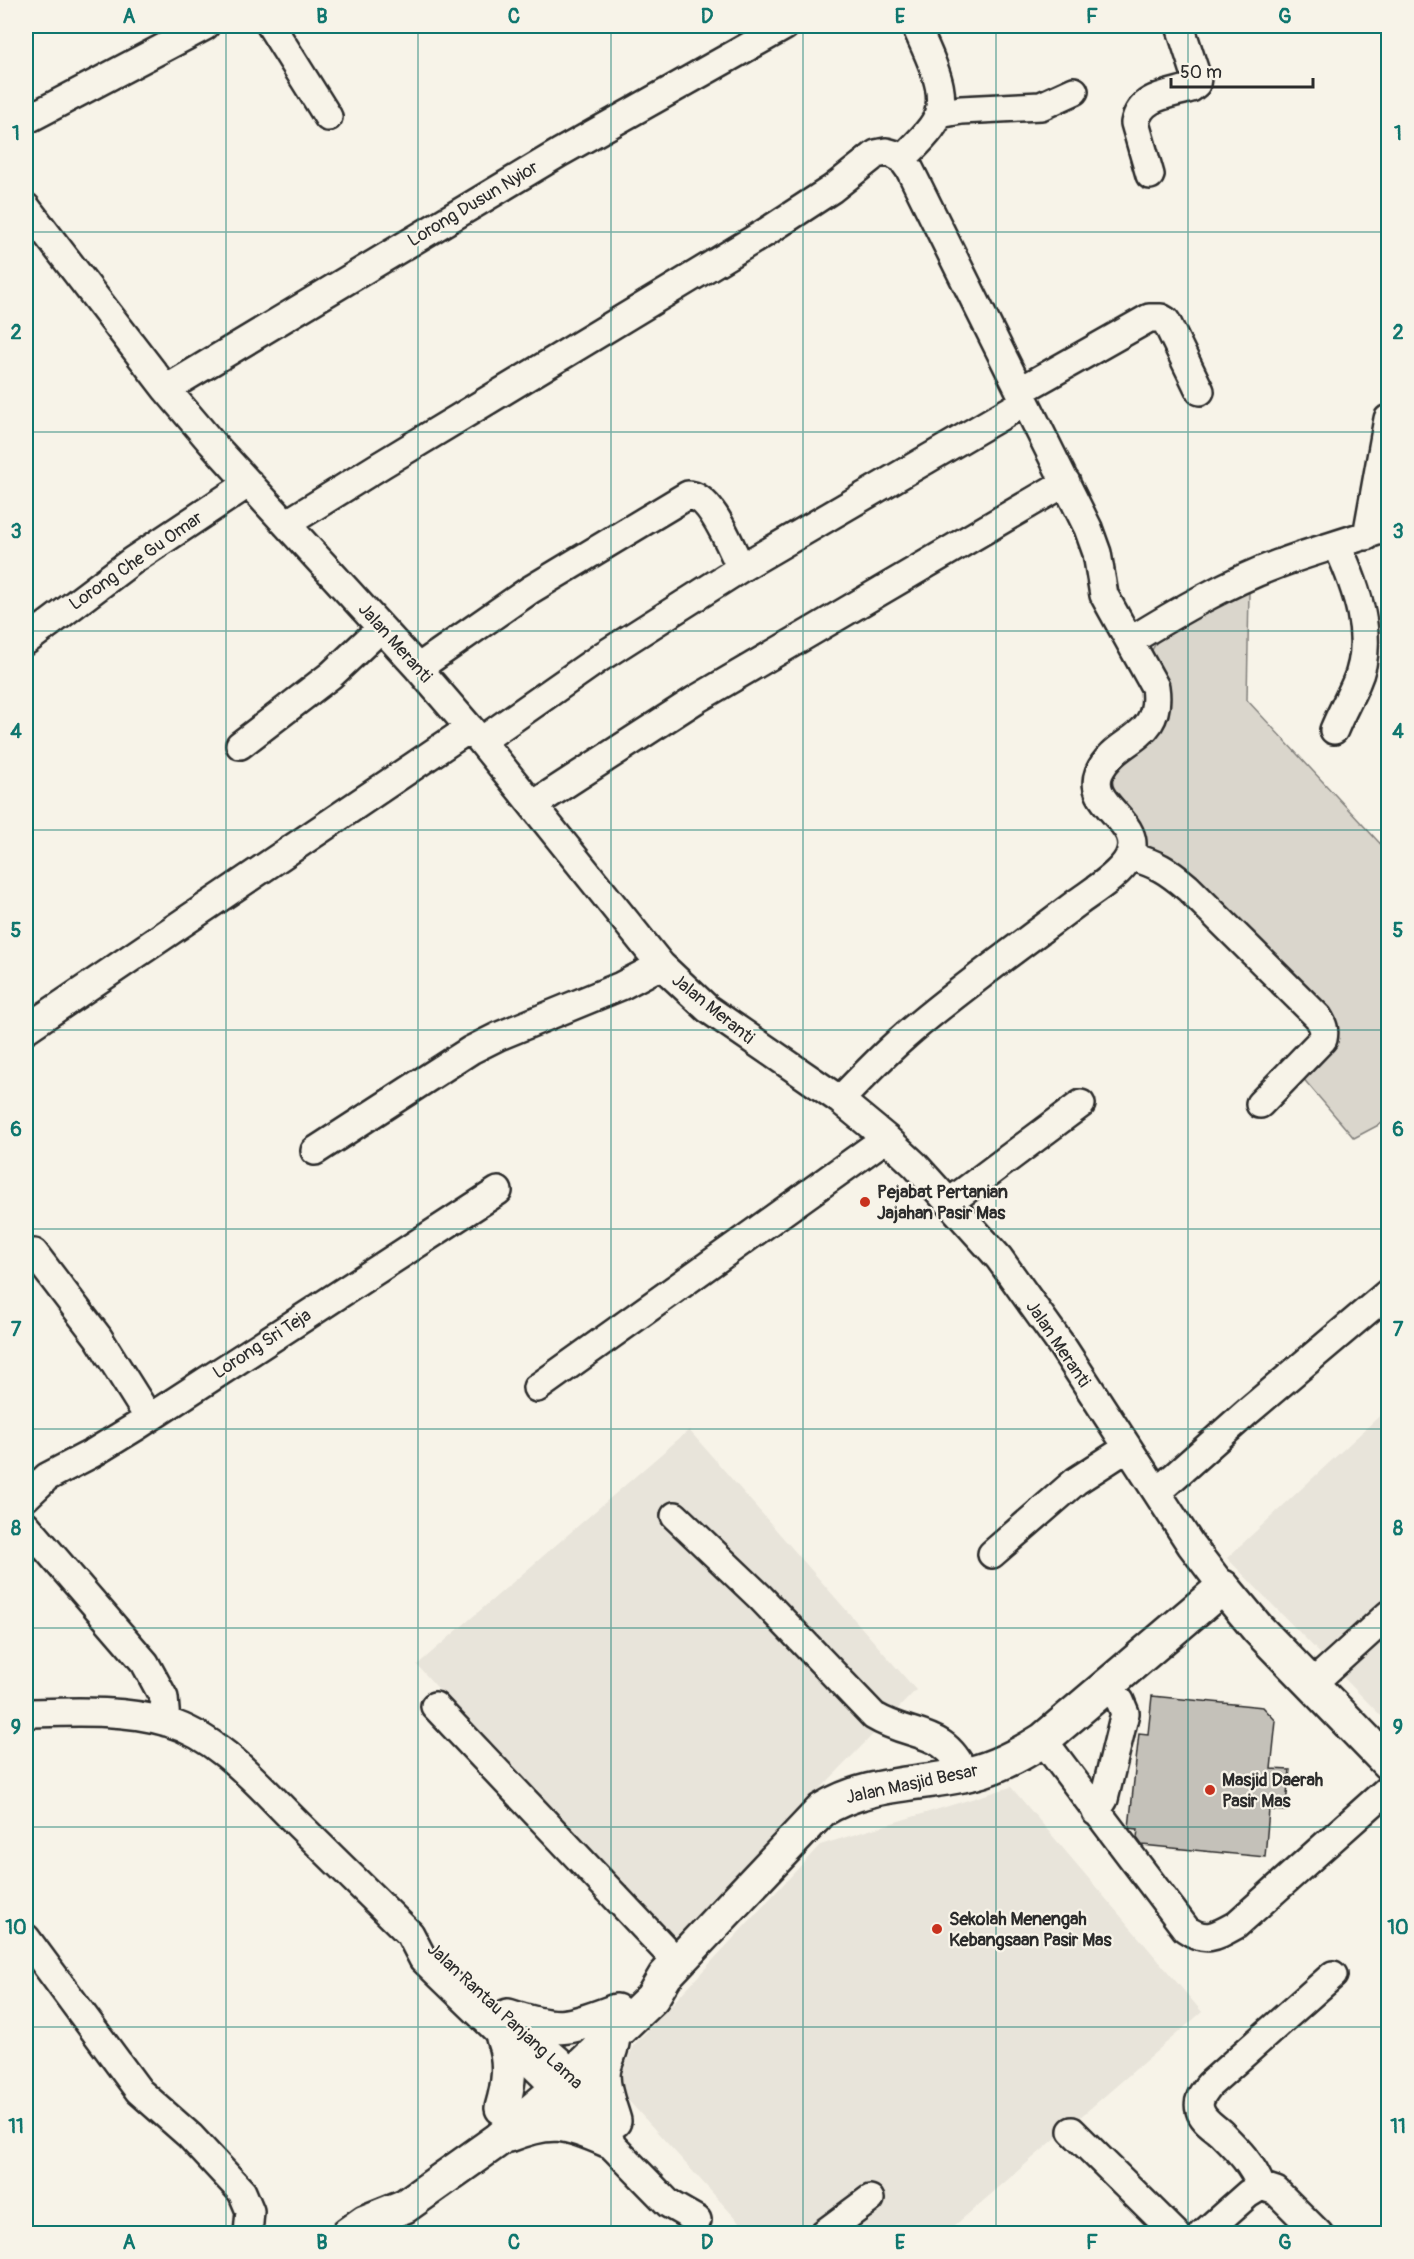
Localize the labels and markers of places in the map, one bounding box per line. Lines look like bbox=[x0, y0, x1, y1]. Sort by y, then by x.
place label: Pejabat Pertanian Jajahan Pasir Mas bbox=[877, 1181, 1008, 1225]
marker: Pejabat Pertanian Jajahan Pasir Mas bbox=[858, 1195, 872, 1209]
place label: Masjid Daerah Pasir Mas bbox=[1222, 1769, 1324, 1813]
marker: Masjid Daerah Pasir Mas bbox=[1203, 1783, 1217, 1797]
place label: Sekolah Menengah Kebangsaan Pasir Mas bbox=[949, 1908, 1112, 1952]
marker: Sekolah Menengah Kebangsaan Pasir Mas bbox=[930, 1922, 944, 1936]

